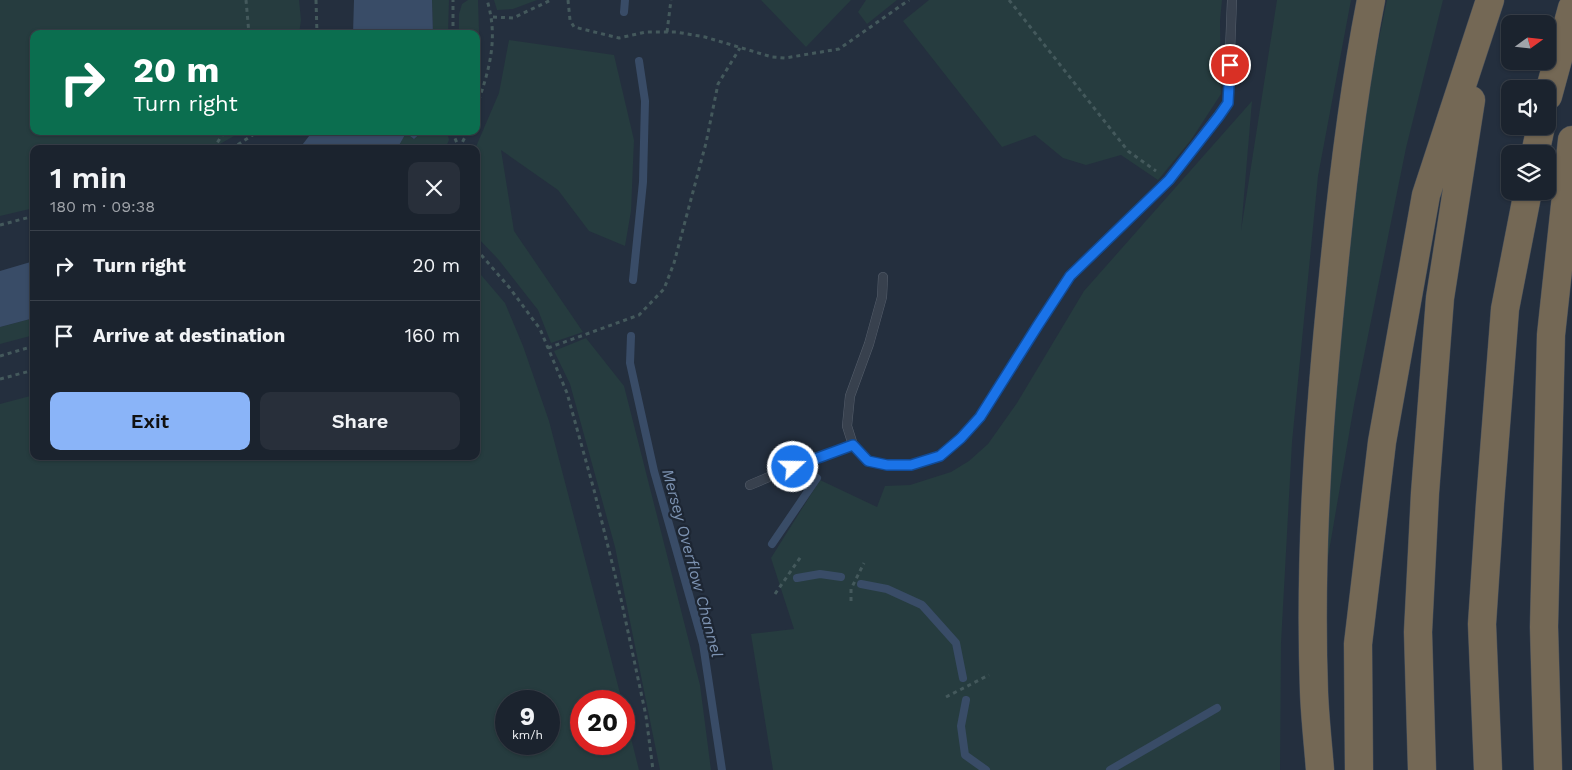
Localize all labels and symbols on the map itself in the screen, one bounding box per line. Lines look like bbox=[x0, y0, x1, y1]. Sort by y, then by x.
north arrow bbox=[1501, 15, 1556, 70]
pin bbox=[1209, 44, 1251, 86]
position arrow bbox=[766, 440, 818, 492]
water label: Mersey Overflow Channel bbox=[658, 467, 727, 660]
speed limit sign: 20 bbox=[570, 690, 635, 755]

